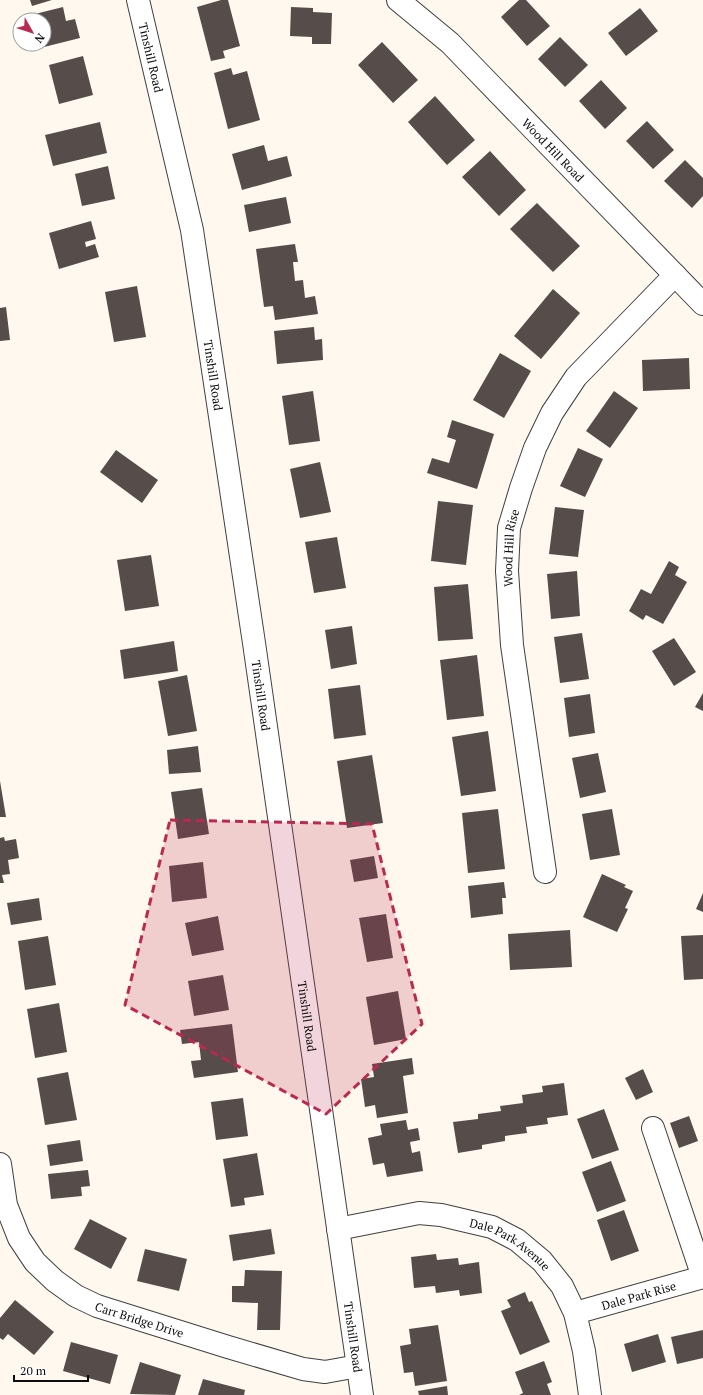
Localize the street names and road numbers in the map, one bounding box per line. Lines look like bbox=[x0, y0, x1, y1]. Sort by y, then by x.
street label: Tinshill Road bbox=[136, 21, 167, 94]
street label: Wood Hill Road bbox=[519, 115, 588, 185]
street label: Tinshill Road bbox=[201, 339, 227, 412]
street label: Wood Hill Rise bbox=[499, 507, 522, 587]
street label: Tinshill Road bbox=[249, 659, 274, 732]
street label: Tinshill Road bbox=[295, 980, 320, 1053]
street label: Dale Park Avenue bbox=[468, 1215, 554, 1273]
street label: Dale Park Rise bbox=[600, 1278, 677, 1313]
street label: Carr Bridge Drive bbox=[93, 1298, 186, 1340]
street label: Tinshill Road bbox=[341, 1301, 366, 1374]

